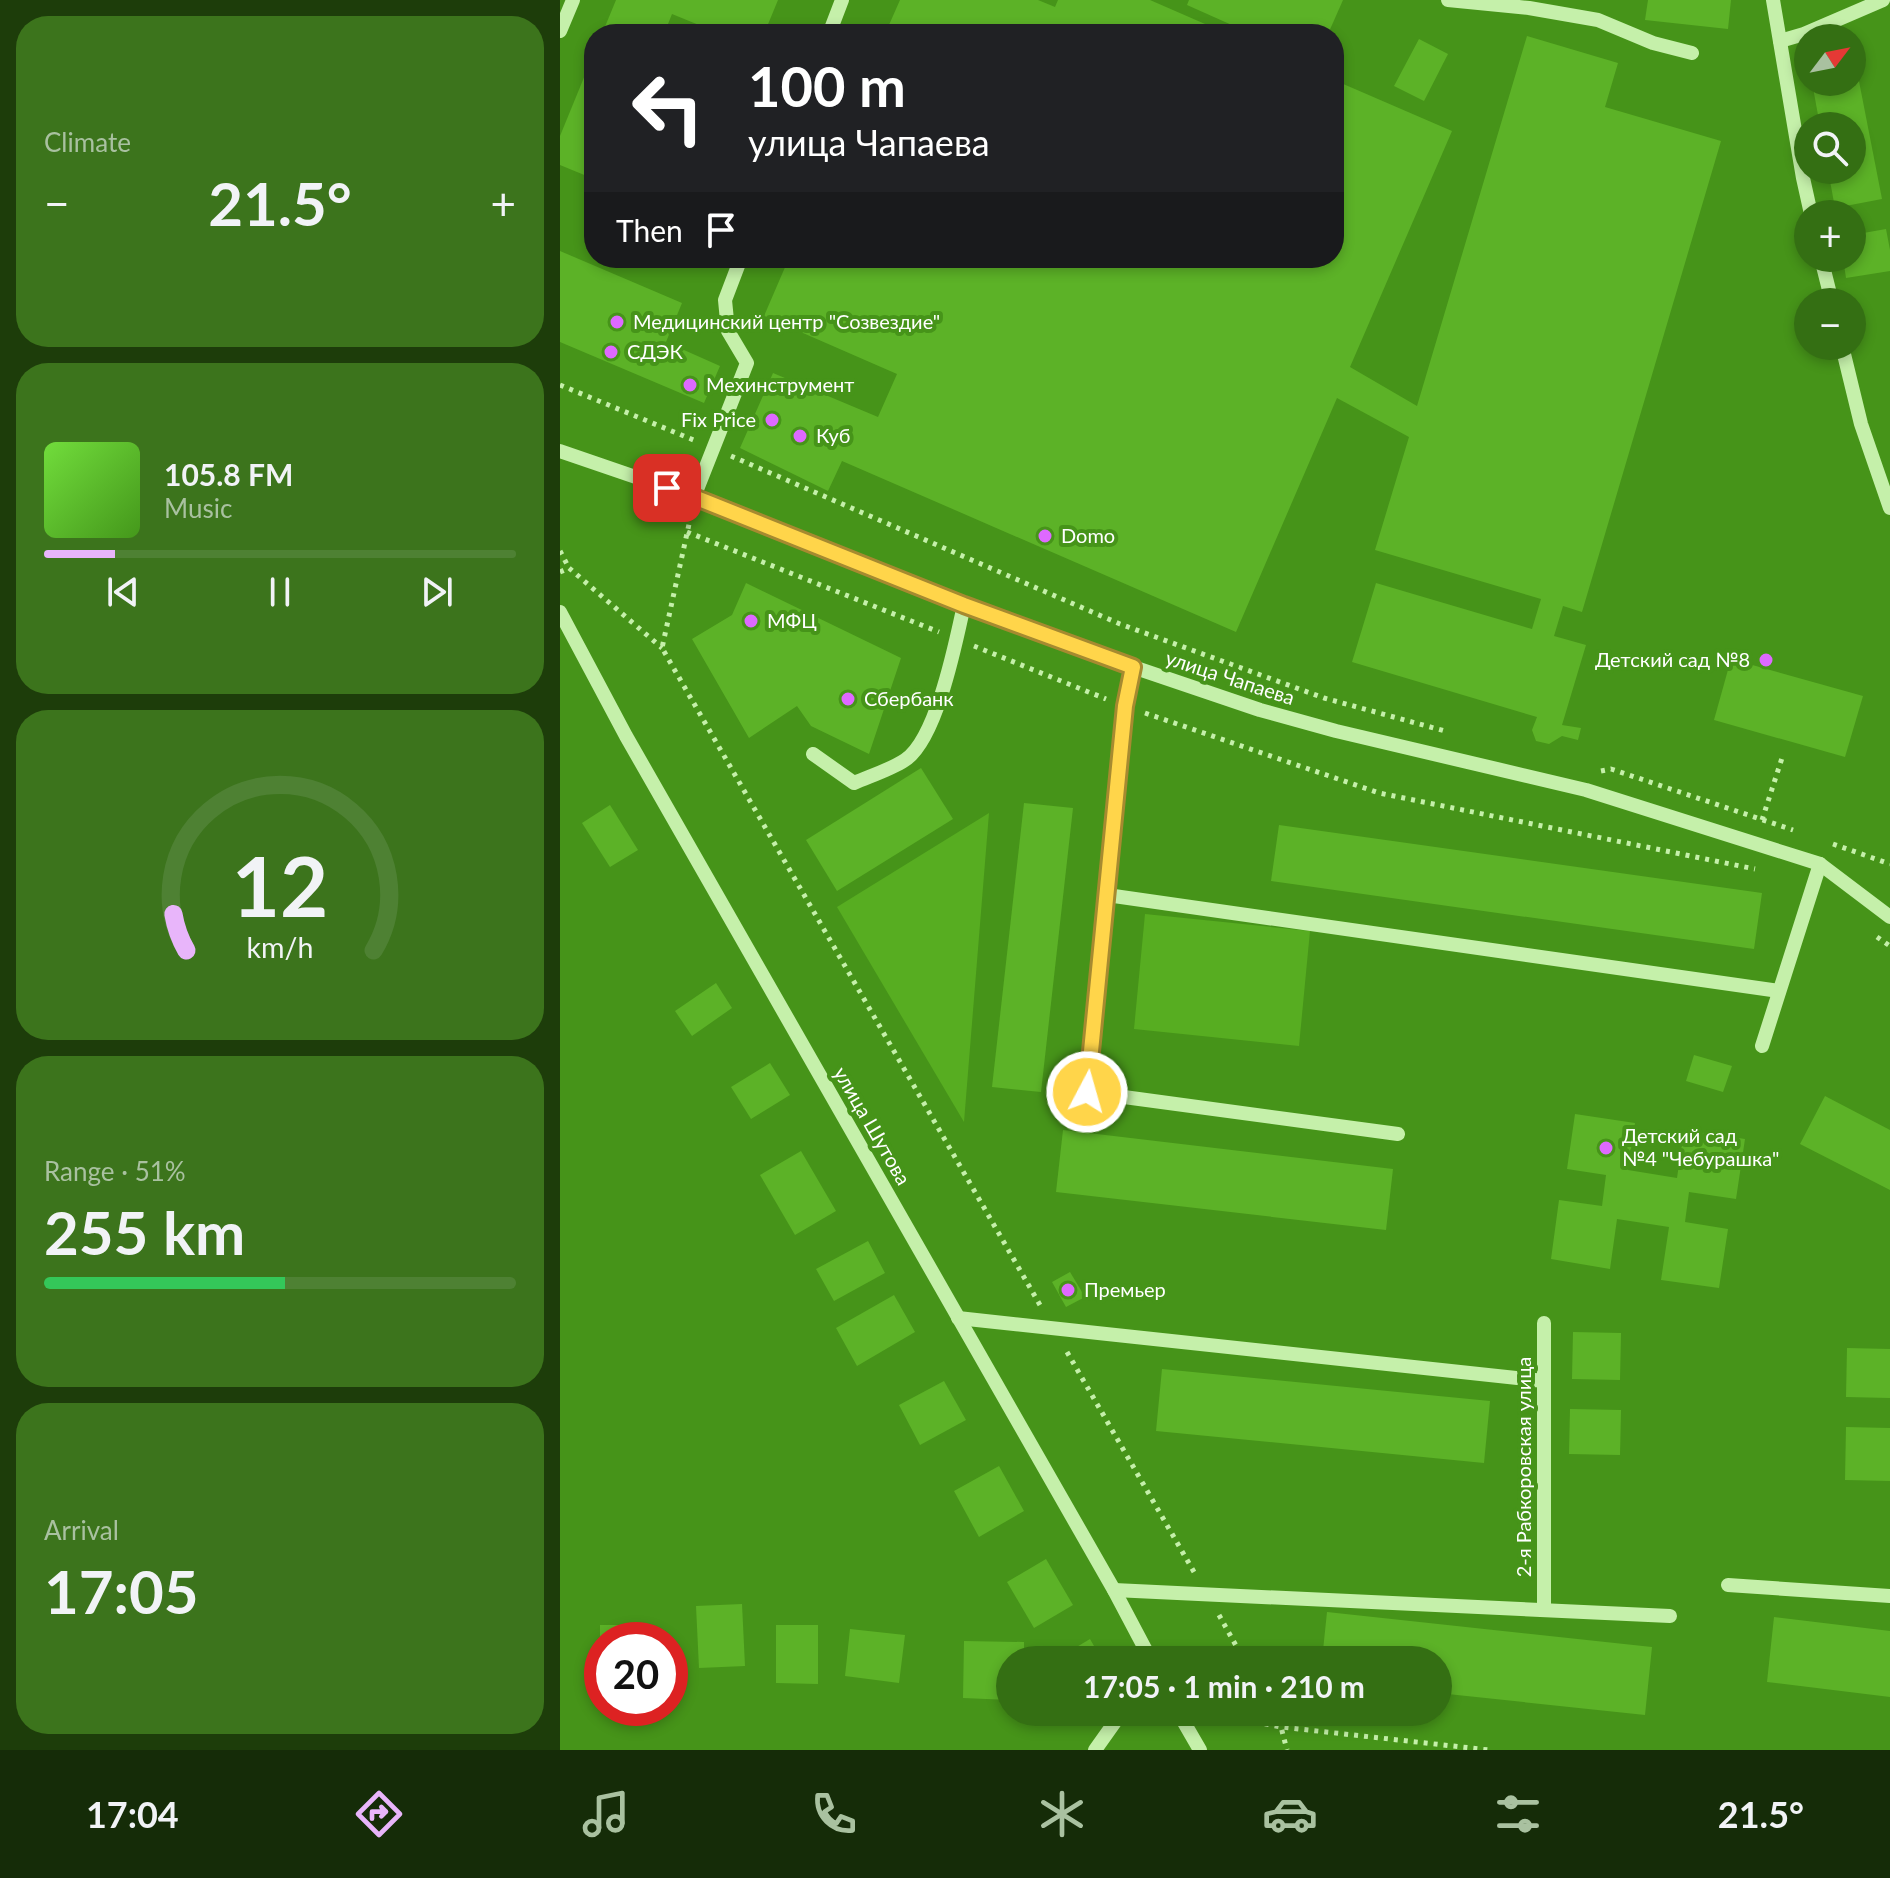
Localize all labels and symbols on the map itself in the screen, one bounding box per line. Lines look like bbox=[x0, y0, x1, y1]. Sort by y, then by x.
north arrow bbox=[1794, 24, 1866, 96]
place label: Медицинский центр "Созвездие" bbox=[633, 309, 940, 333]
marker: Медицинский центр "Созвездие" bbox=[608, 313, 626, 331]
place label: СДЭК bbox=[627, 339, 684, 363]
marker: СДЭК bbox=[602, 343, 620, 361]
place label: Мехинструмент bbox=[706, 372, 854, 396]
marker: Мехинструмент bbox=[681, 376, 699, 394]
place label: Fix Price bbox=[681, 407, 756, 431]
marker: Fix Price bbox=[763, 411, 781, 429]
place label: Куб bbox=[816, 423, 850, 447]
marker: Куб bbox=[791, 427, 809, 445]
pin bbox=[633, 454, 701, 522]
place label: Domo bbox=[1061, 523, 1115, 547]
marker: Domo bbox=[1036, 527, 1054, 545]
place label: МФЦ bbox=[767, 608, 817, 632]
marker: МФЦ bbox=[742, 612, 760, 630]
street label: улица Чапаева bbox=[1163, 645, 1298, 709]
place label: Детский сад №8 bbox=[1595, 647, 1750, 671]
marker: Детский сад №8 bbox=[1757, 651, 1775, 669]
place label: Сбербанк bbox=[864, 686, 954, 710]
marker: Сбербанк bbox=[839, 690, 857, 708]
position arrow bbox=[1045, 1050, 1129, 1134]
street label: улица Шутова bbox=[829, 1062, 916, 1189]
place label: Детский сад №4 "Чебурашка" bbox=[1622, 1123, 1779, 1170]
marker: Детский сад №4 "Чебурашка" bbox=[1597, 1139, 1615, 1157]
place label: Премьер bbox=[1084, 1277, 1166, 1301]
marker: Премьер bbox=[1059, 1281, 1077, 1299]
street label: 2-я Рабкоровская улица bbox=[1511, 1357, 1535, 1577]
speed limit sign: 20 bbox=[584, 1622, 688, 1726]

